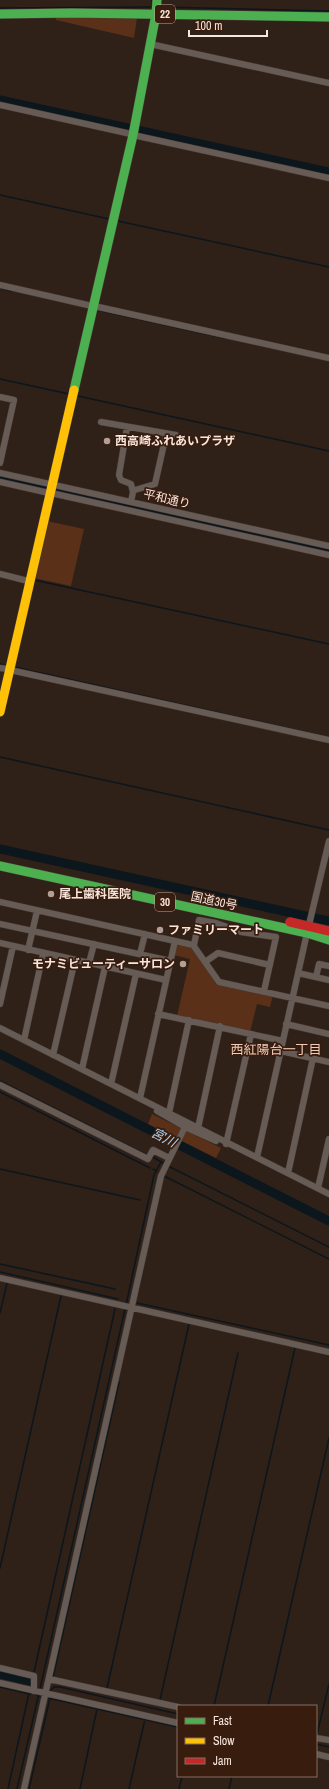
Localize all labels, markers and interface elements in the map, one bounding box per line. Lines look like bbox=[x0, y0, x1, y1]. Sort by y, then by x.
road number: 22 bbox=[155, 5, 175, 23]
scale bar bbox=[189, 12, 267, 38]
text: 100 m bbox=[195, 18, 222, 34]
place label: 西高崎ふれあいプラザ bbox=[115, 433, 235, 449]
marker: 西高崎ふれあいプラザ bbox=[102, 436, 112, 446]
street label: 平和通り bbox=[142, 486, 192, 512]
place label: 尾上歯科医院 bbox=[59, 886, 131, 902]
street label: 国道30号 bbox=[189, 888, 239, 914]
marker: 尾上歯科医院 bbox=[46, 889, 56, 899]
road number: 30 bbox=[155, 893, 175, 911]
place label: ファミリーマート bbox=[168, 922, 264, 938]
marker: ファミリーマート bbox=[155, 925, 165, 935]
place label: モナミビューティーサロン bbox=[32, 956, 175, 972]
marker: モナミビューティーサロン bbox=[178, 959, 188, 969]
district label: 西紅陽台一丁目 bbox=[230, 1041, 322, 1058]
water label: 宮川 bbox=[148, 1124, 181, 1152]
legend bbox=[177, 1705, 317, 1777]
text: Fast bbox=[213, 1713, 232, 1729]
text: Slow bbox=[213, 1733, 235, 1749]
text: Jam bbox=[213, 1753, 232, 1769]

